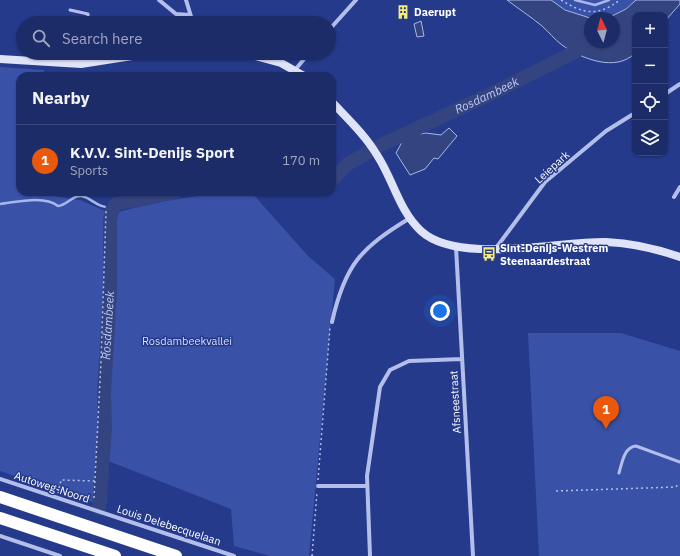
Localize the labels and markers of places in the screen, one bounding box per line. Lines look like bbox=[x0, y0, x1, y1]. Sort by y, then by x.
building icon: Daerupt bbox=[395, 4, 411, 20]
place label: Daerupt bbox=[414, 5, 456, 19]
place label: Sint-Denijs-Westrem Steenaardestraat bbox=[500, 241, 609, 268]
bus stop icon: Sint-Denijs-Westrem Steenaardestraat bbox=[481, 246, 497, 262]
pin: 1 bbox=[593, 396, 619, 429]

